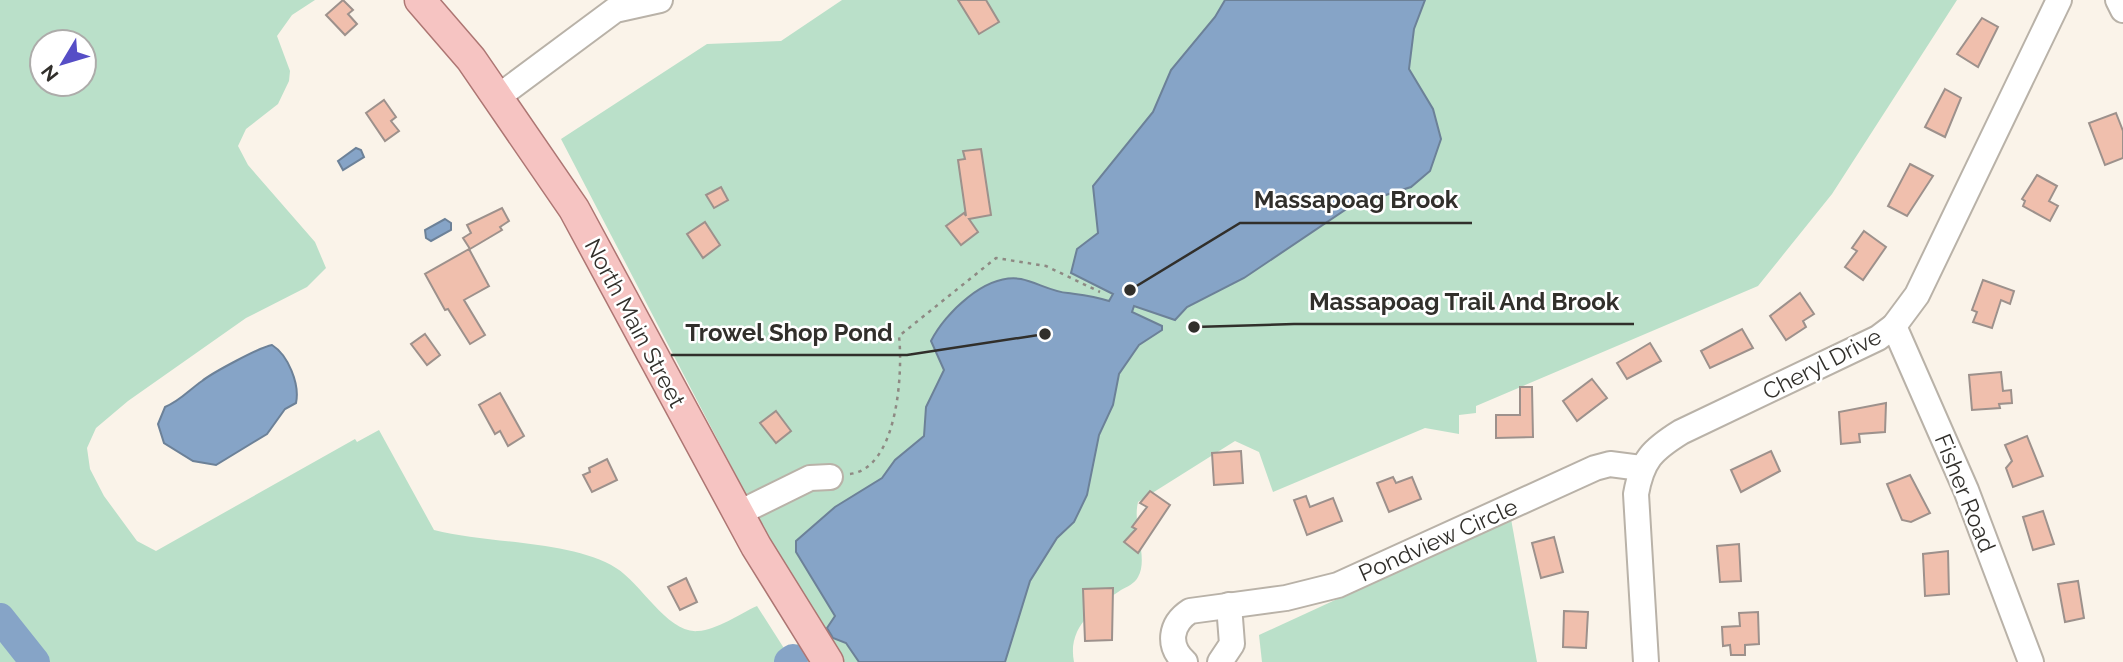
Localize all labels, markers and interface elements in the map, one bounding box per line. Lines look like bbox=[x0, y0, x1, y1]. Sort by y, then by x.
north arrow bbox=[28, 28, 98, 98]
text: N bbox=[36, 61, 63, 86]
callout: Massapoag Brook bbox=[1240, 178, 1472, 223]
text: Massapoag Brook bbox=[1254, 185, 1459, 214]
street label: North Main Street bbox=[580, 234, 691, 412]
callout: Massapoag Trail And Brook bbox=[1294, 279, 1634, 324]
text: Massapoag Trail And Brook bbox=[1309, 287, 1620, 316]
callout: Trowel Shop Pond bbox=[671, 310, 907, 355]
text: Trowel Shop Pond bbox=[685, 318, 893, 347]
street label: Cheryl Drive bbox=[1758, 322, 1886, 405]
street label: Fisher Road bbox=[1930, 430, 2001, 556]
street label: Pondview Circle bbox=[1354, 492, 1521, 587]

